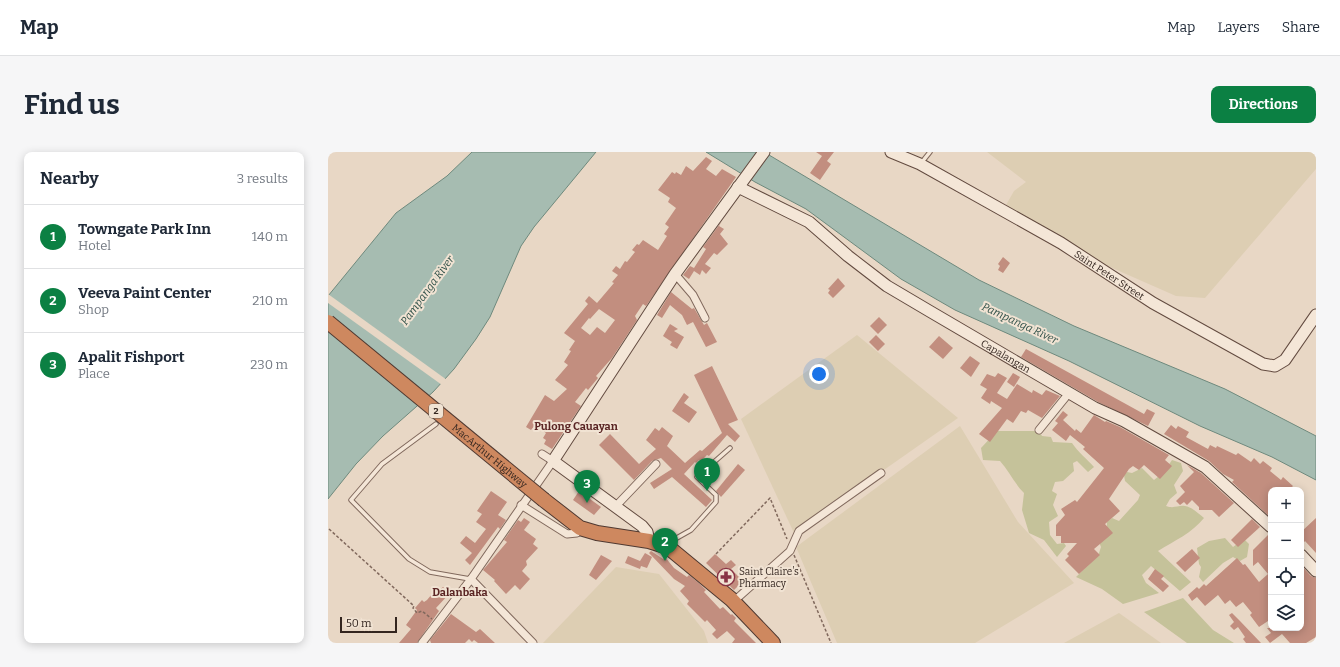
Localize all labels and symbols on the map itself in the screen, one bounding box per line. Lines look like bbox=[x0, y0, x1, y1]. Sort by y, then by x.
street label: Saint Peter Street bbox=[1072, 248, 1147, 303]
water label: Pampanga River bbox=[398, 253, 457, 327]
water label: Pampanga River bbox=[980, 300, 1060, 347]
street label: Capalangan bbox=[979, 338, 1033, 376]
your location bbox=[809, 364, 829, 384]
road number: 2 bbox=[429, 404, 443, 418]
district label: Pulong Cauayan bbox=[534, 420, 618, 433]
street label: MacArthur Highway bbox=[449, 422, 530, 491]
pin: 1 bbox=[694, 458, 720, 491]
pin: 3 bbox=[574, 470, 600, 503]
pin: 2 bbox=[652, 528, 678, 561]
place label: Saint Claire's Pharmacy bbox=[739, 566, 799, 590]
pharmacy icon: Saint Claire's Pharmacy bbox=[716, 567, 736, 587]
district label: Dalanbaka bbox=[432, 586, 489, 599]
scale bar bbox=[340, 615, 397, 634]

